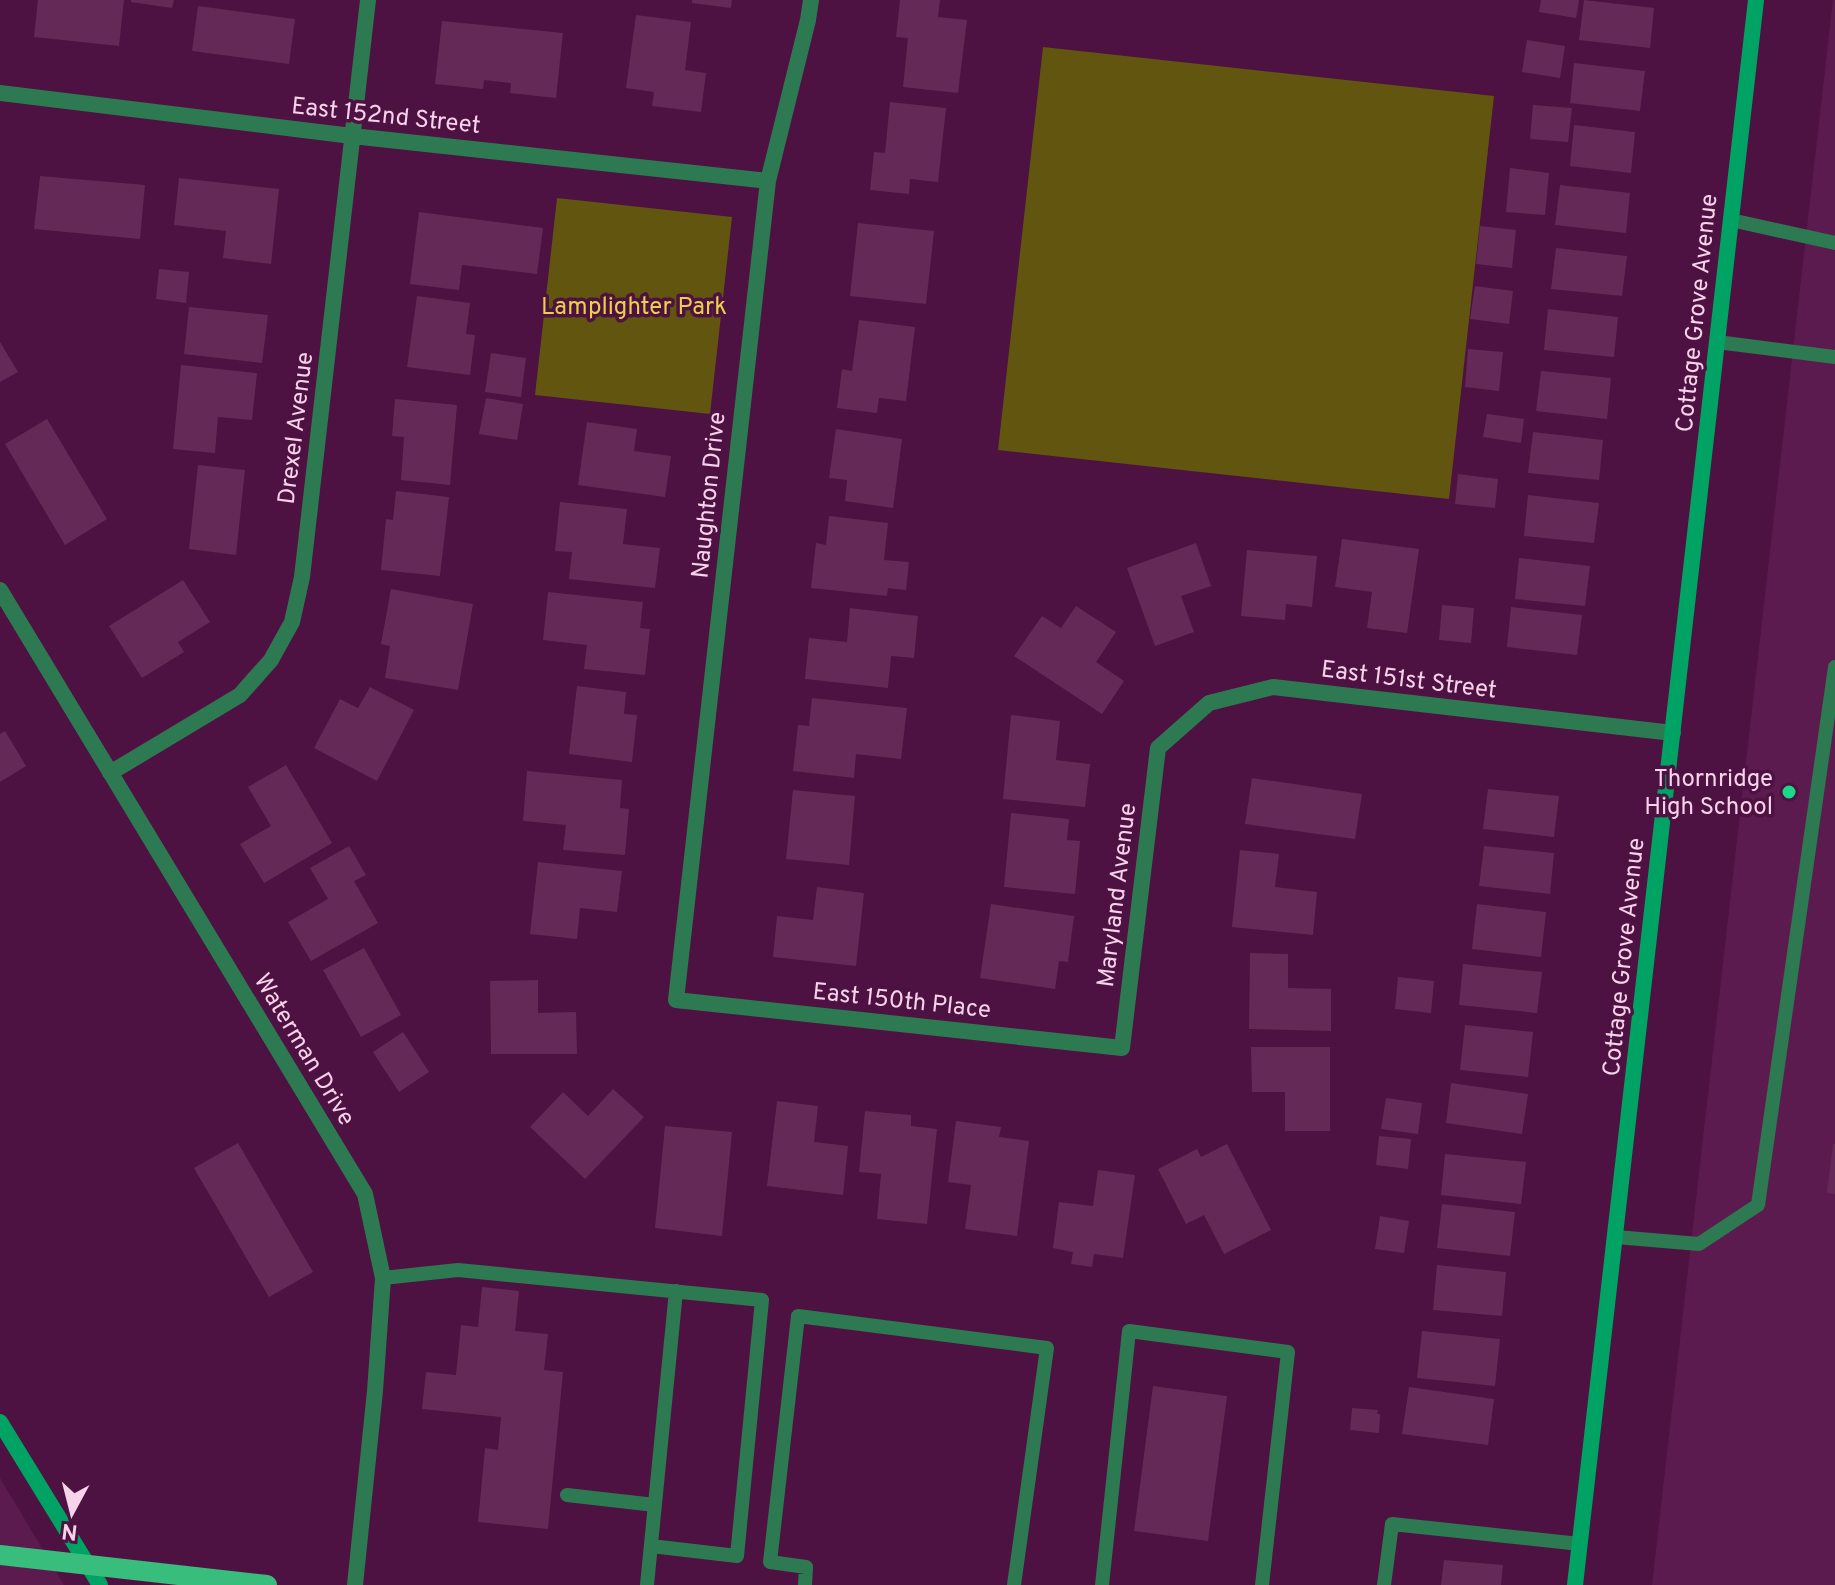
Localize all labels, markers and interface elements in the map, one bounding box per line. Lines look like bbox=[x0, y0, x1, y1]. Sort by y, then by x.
street label: East 152nd Street bbox=[290, 92, 482, 142]
street label: Cottage Grove Avenue bbox=[1671, 192, 1725, 434]
park label: Lamplighter Park bbox=[541, 293, 727, 323]
street label: Drexel Avenue bbox=[273, 350, 321, 506]
street label: Naughton Drive bbox=[686, 411, 734, 580]
street label: East 151st Street bbox=[1319, 655, 1498, 707]
place label: Thornridge High School bbox=[1644, 765, 1773, 823]
marker: Thornridge High School bbox=[1780, 783, 1798, 801]
street label: Maryland Avenue bbox=[1092, 801, 1144, 989]
street label: Cottage Grove Avenue bbox=[1598, 836, 1652, 1078]
street label: Waterman Drive bbox=[246, 968, 361, 1132]
street label: East 150th Place bbox=[811, 978, 992, 1026]
north arrow bbox=[32, 1473, 112, 1553]
text: N bbox=[60, 1516, 79, 1545]

